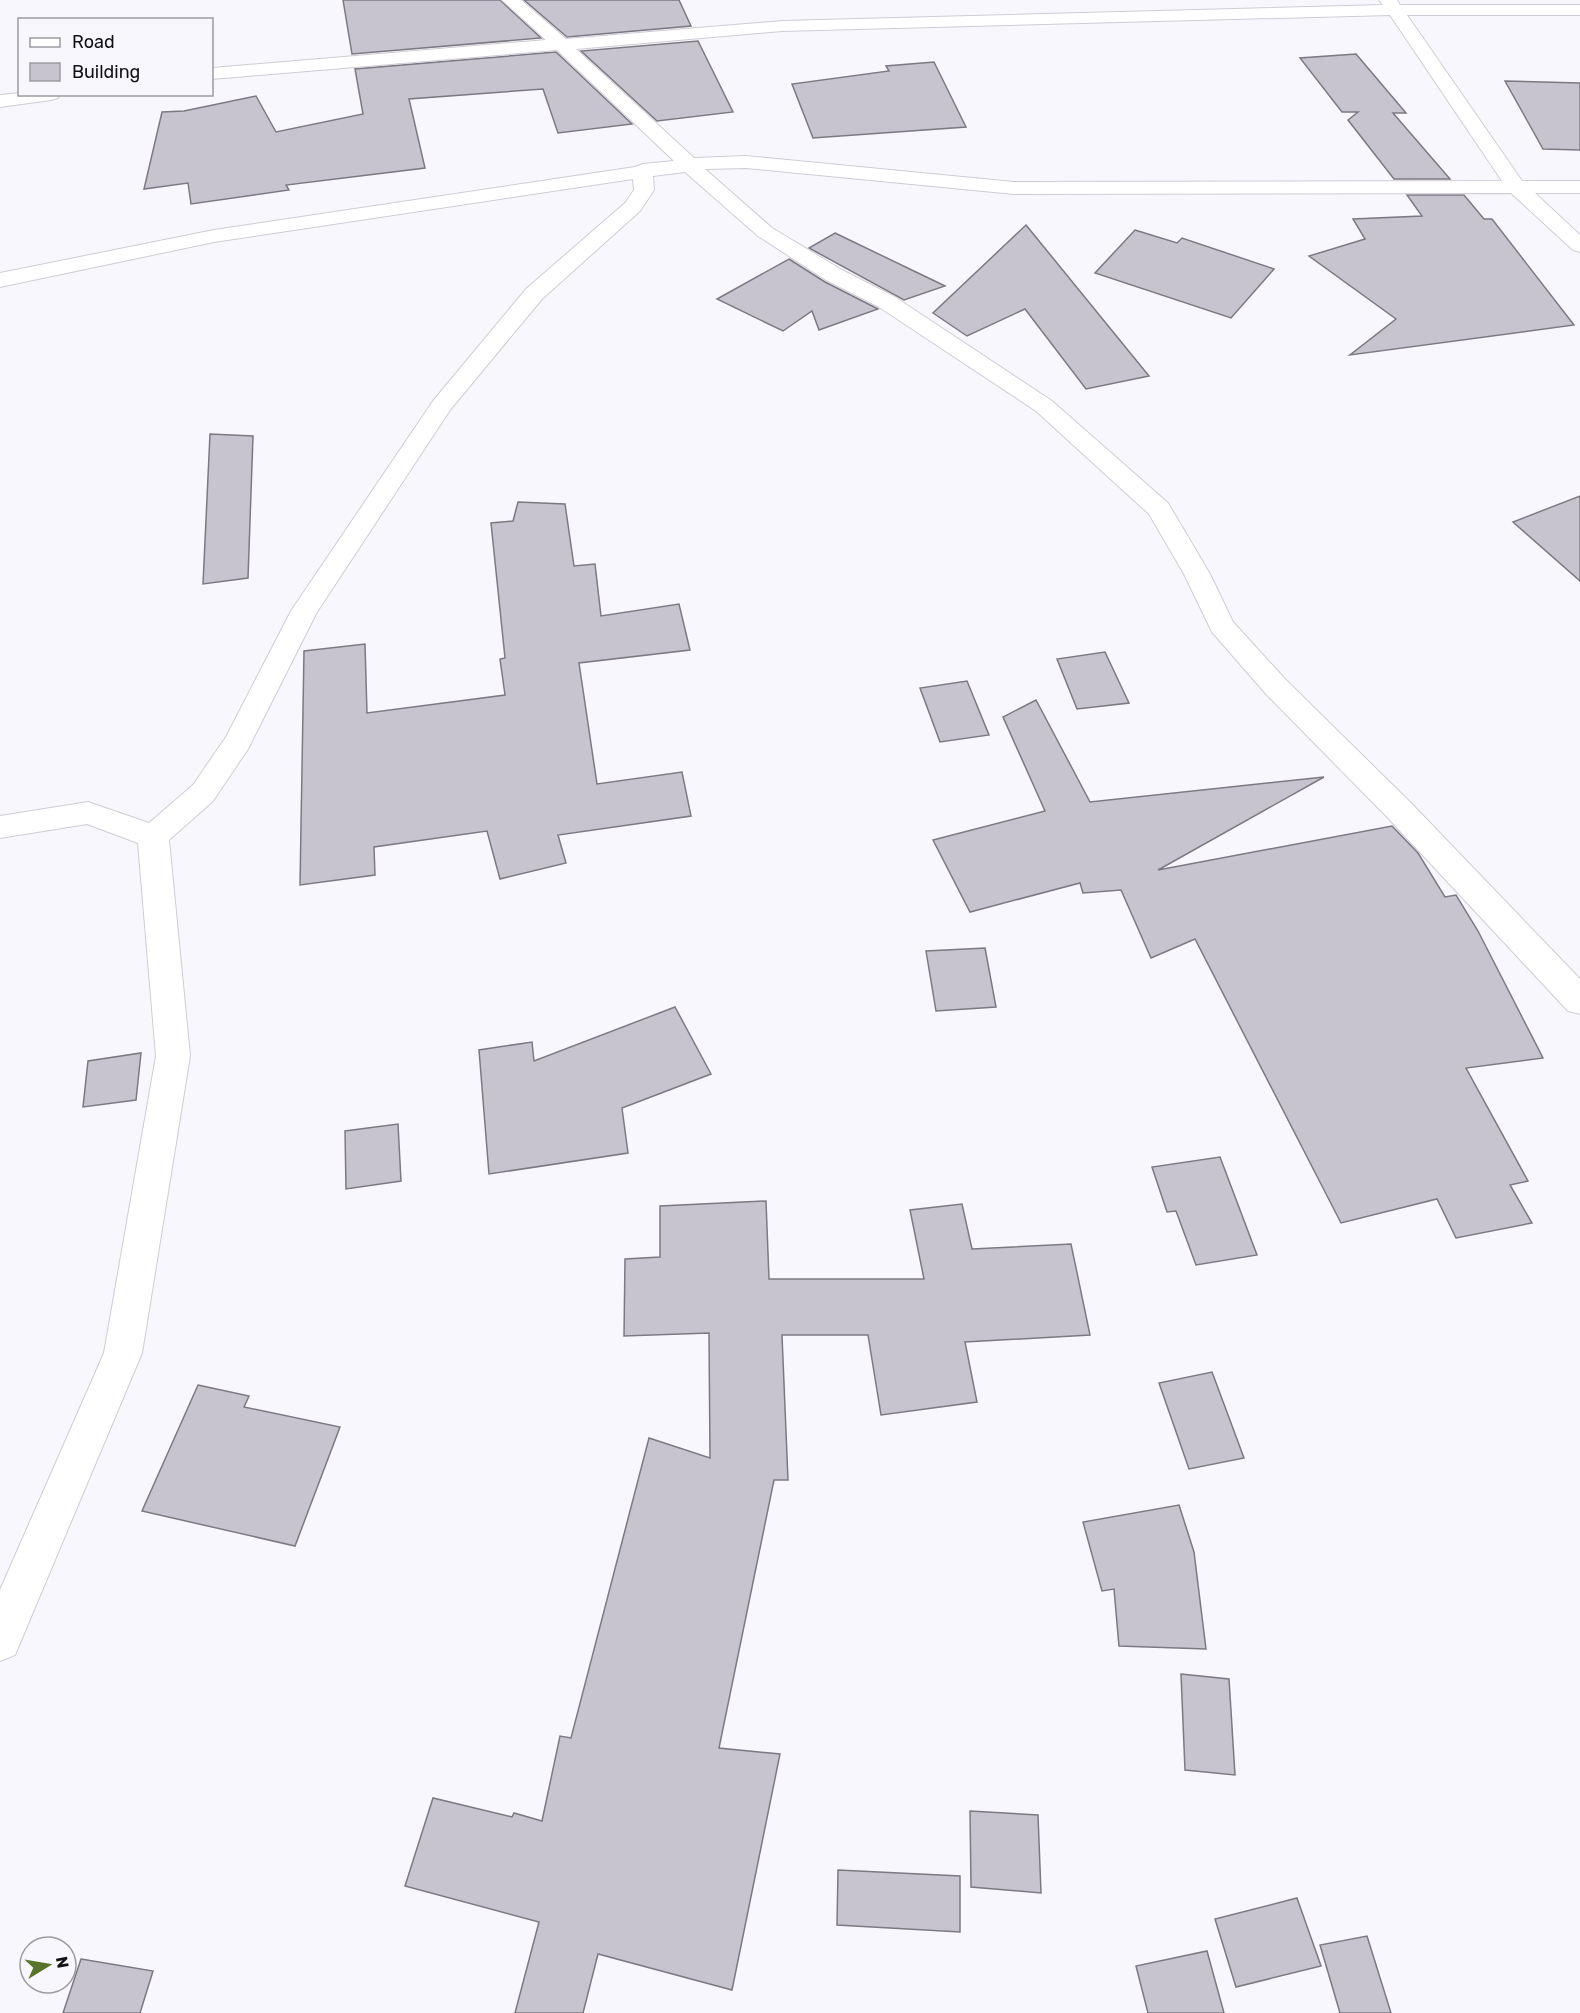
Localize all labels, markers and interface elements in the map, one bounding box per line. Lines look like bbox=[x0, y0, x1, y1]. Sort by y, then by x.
legend bbox=[18, 18, 213, 96]
text: Road bbox=[72, 31, 115, 53]
text: Building bbox=[72, 61, 140, 83]
north arrow bbox=[18, 1935, 78, 1995]
text: N bbox=[52, 1955, 73, 1970]

